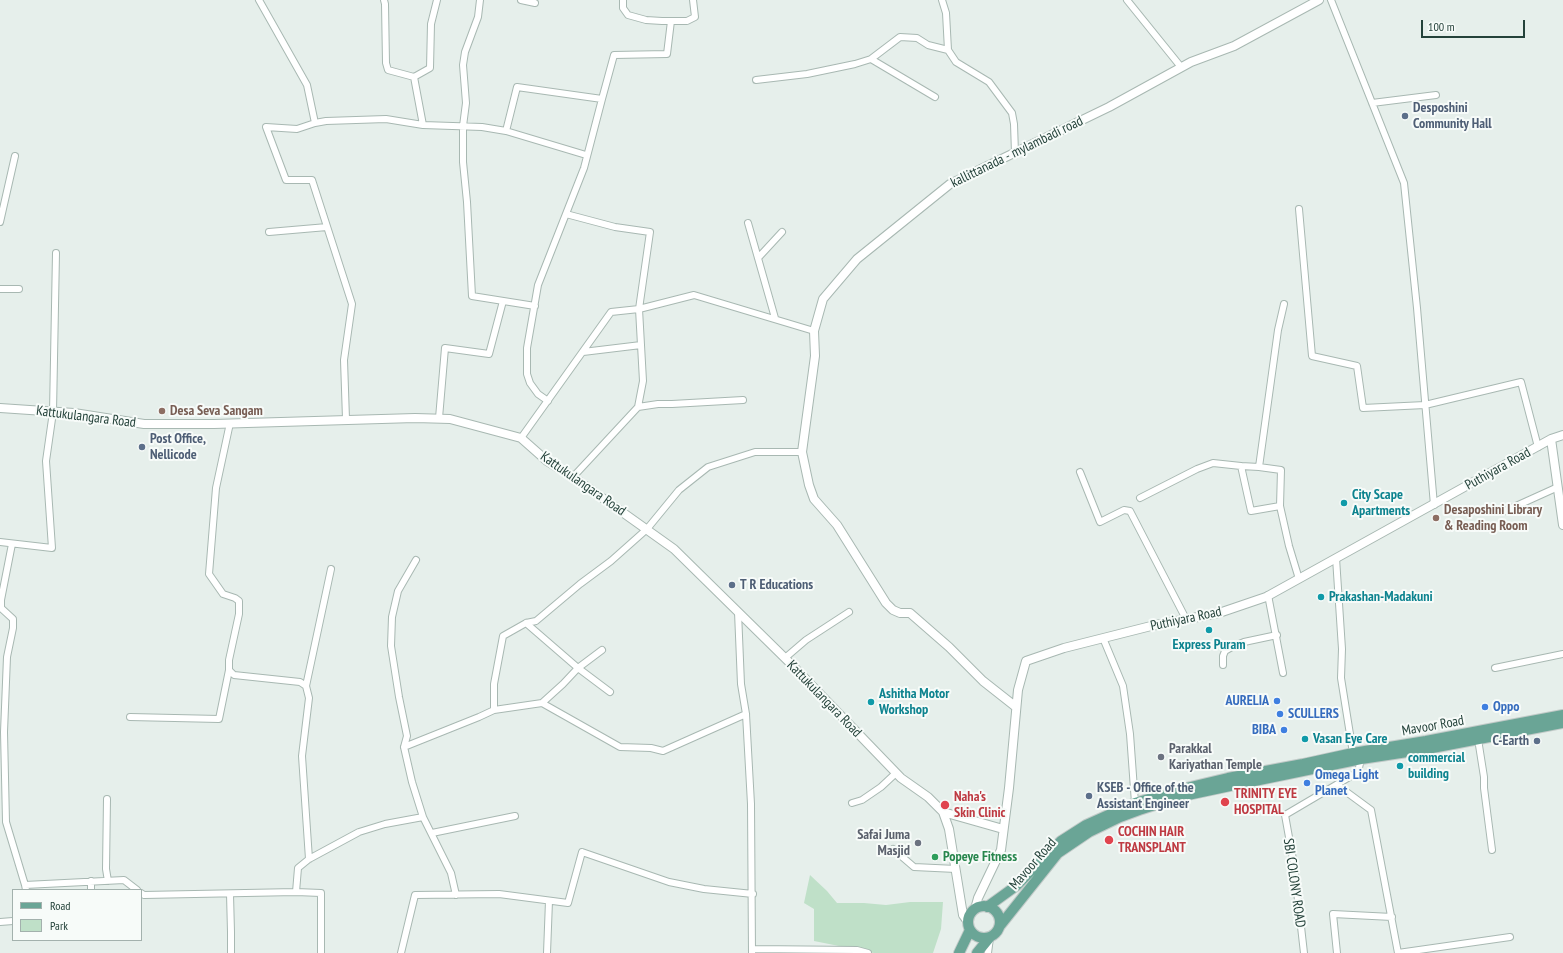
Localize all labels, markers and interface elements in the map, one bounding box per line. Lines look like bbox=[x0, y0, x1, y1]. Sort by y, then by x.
scale bar bbox=[1423, 12, 1527, 38]
text: 100 m bbox=[1428, 19, 1455, 34]
place label: Desposhini Community Hall bbox=[1413, 100, 1492, 132]
marker: Desposhini Community Hall bbox=[1400, 111, 1410, 121]
street label: kallittanada - mylambadi road bbox=[948, 113, 1086, 191]
street label: Kattukulangara Road bbox=[35, 403, 137, 431]
place label: Desa Seva Sangam bbox=[170, 403, 263, 419]
marker: Desa Seva Sangam bbox=[157, 406, 167, 416]
place label: Post Office, Nellicode bbox=[150, 431, 206, 464]
marker: Post Office, Nellicode bbox=[137, 442, 147, 452]
street label: Puthiyara Road bbox=[1462, 444, 1534, 494]
street label: Kattukulangara Road bbox=[537, 448, 629, 520]
place label: City Scape Apartments bbox=[1352, 487, 1410, 520]
marker: City Scape Apartments bbox=[1339, 498, 1349, 508]
place label: Desaposhini Library & Reading Room bbox=[1444, 502, 1542, 534]
marker: Desaposhini Library & Reading Room bbox=[1431, 513, 1441, 523]
place label: T R Educations bbox=[740, 577, 813, 593]
marker: T R Educations bbox=[727, 580, 737, 590]
place label: Prakashan-Madakuni bbox=[1329, 589, 1433, 605]
marker: Prakashan-Madakuni bbox=[1316, 592, 1326, 602]
street label: Puthiyara Road bbox=[1149, 603, 1223, 635]
marker: Express Puram bbox=[1204, 625, 1214, 635]
place label: Express Puram bbox=[1173, 637, 1245, 653]
street label: Kattukulangara Road bbox=[783, 657, 865, 741]
place label: Ashitha Motor Workshop bbox=[879, 686, 949, 718]
place label: AURELIA bbox=[1225, 693, 1269, 709]
marker: AURELIA bbox=[1272, 696, 1282, 706]
marker: Ashitha Motor Workshop bbox=[866, 697, 876, 707]
place label: Oppo bbox=[1493, 699, 1519, 715]
marker: Oppo bbox=[1480, 702, 1490, 712]
place label: SCULLERS bbox=[1288, 706, 1339, 722]
marker: SCULLERS bbox=[1275, 709, 1285, 719]
street label: Mavoor Road bbox=[1401, 712, 1465, 740]
place label: BIBA bbox=[1252, 722, 1276, 738]
marker: BIBA bbox=[1279, 725, 1289, 735]
place label: Vasan Eye Care bbox=[1313, 731, 1388, 747]
place label: C-Earth bbox=[1493, 733, 1529, 749]
marker: Vasan Eye Care bbox=[1300, 734, 1310, 744]
marker: C-Earth bbox=[1532, 736, 1542, 746]
place label: Parakkal Kariyathan Temple bbox=[1169, 741, 1262, 774]
place label: commercial building bbox=[1408, 750, 1465, 782]
marker: Parakkal Kariyathan Temple bbox=[1156, 752, 1166, 762]
marker: commercial building bbox=[1395, 761, 1405, 771]
place label: Omega Light Planet bbox=[1315, 767, 1379, 800]
marker: Omega Light Planet bbox=[1302, 778, 1312, 788]
place label: KSEB - Office of the Assistant Engineer bbox=[1097, 780, 1194, 812]
place label: TRINITY EYE HOSPITAL bbox=[1234, 786, 1297, 818]
place label: Naha's Skin Clinic bbox=[954, 789, 1006, 822]
marker: KSEB - Office of the Assistant Engineer bbox=[1084, 791, 1094, 801]
marker: TRINITY EYE HOSPITAL bbox=[1219, 796, 1231, 808]
marker: Naha's Skin Clinic bbox=[939, 799, 951, 811]
place label: COCHIN HAIR TRANSPLANT bbox=[1118, 824, 1186, 856]
place label: Safai Juma Masjid bbox=[857, 827, 910, 860]
marker: COCHIN HAIR TRANSPLANT bbox=[1103, 834, 1115, 846]
street label: Mavoor Road bbox=[1006, 835, 1060, 893]
street label: SBI COLONY ROAD bbox=[1279, 837, 1309, 929]
marker: Safai Juma Masjid bbox=[913, 838, 923, 848]
place label: Popeye Fitness bbox=[943, 849, 1017, 865]
marker: Popeye Fitness bbox=[930, 852, 940, 862]
legend bbox=[12, 889, 142, 941]
text: Road bbox=[50, 898, 70, 913]
text: Park bbox=[50, 918, 68, 933]

